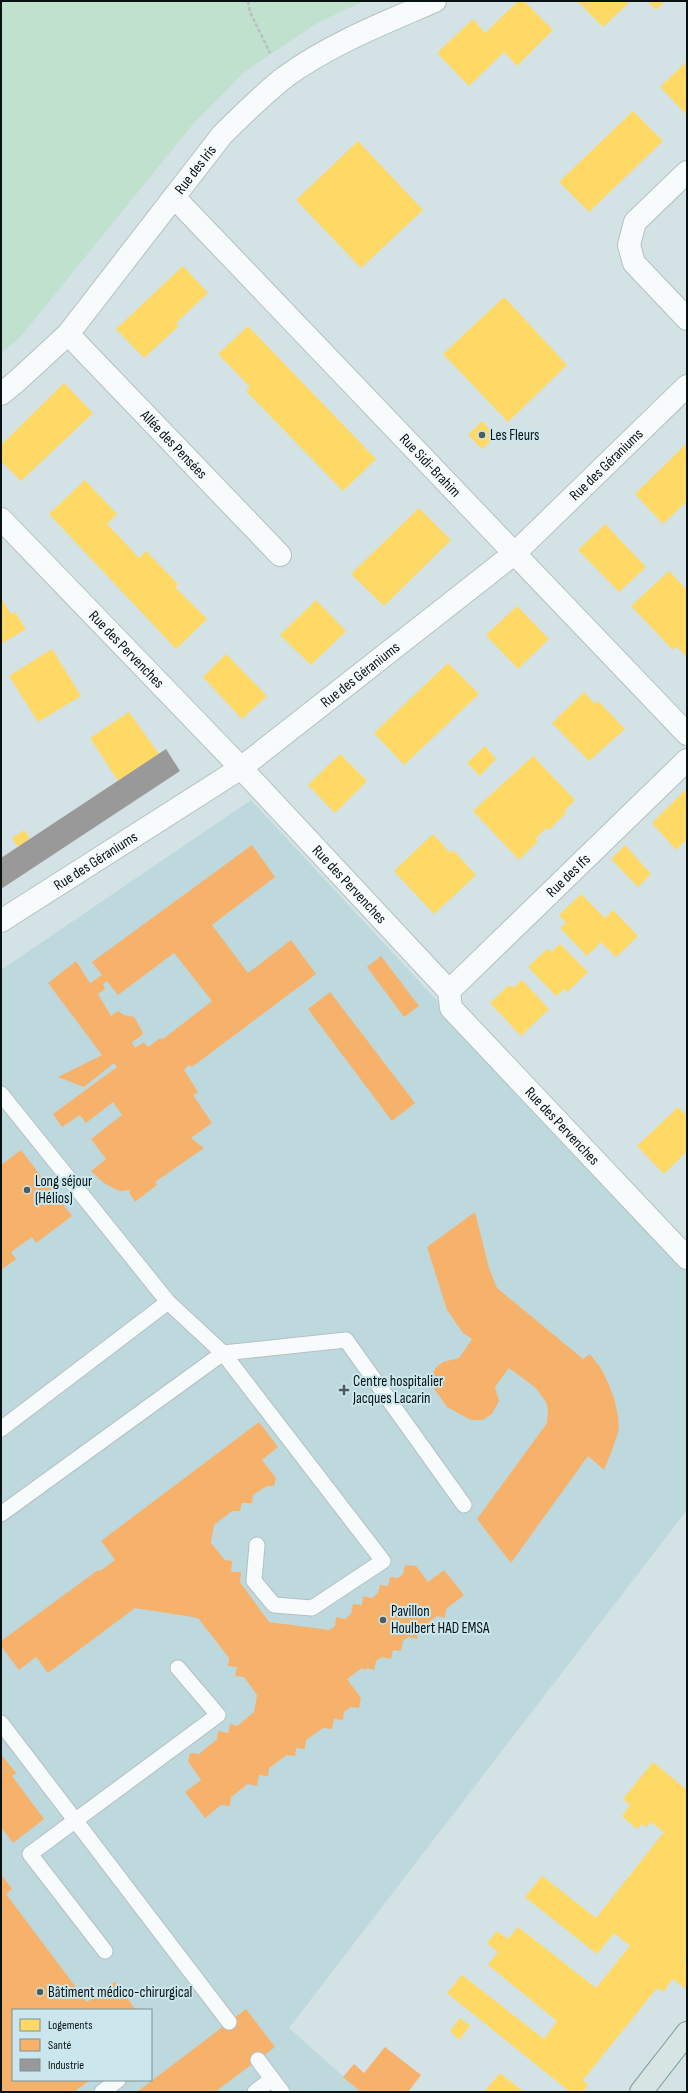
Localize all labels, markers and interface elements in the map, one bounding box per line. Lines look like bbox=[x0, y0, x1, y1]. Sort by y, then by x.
street label: Rue des Iris bbox=[170, 141, 220, 198]
street label: Allée des Pensées bbox=[136, 405, 211, 483]
street label: Rue des Géraniums bbox=[565, 424, 647, 505]
place label: Les Fleurs bbox=[490, 426, 539, 445]
street label: Rue Sidi-Brahim bbox=[395, 429, 465, 501]
marker: Les Fleurs bbox=[477, 430, 487, 440]
street label: Rue des Pervenches bbox=[85, 607, 168, 692]
street label: Rue des Géraniums bbox=[317, 638, 404, 712]
street label: Rue des Géraniums bbox=[50, 827, 141, 895]
street label: Rue des Pervenches bbox=[308, 841, 391, 928]
street label: Rue des Ifs bbox=[542, 850, 594, 901]
street label: Rue des Pervenches bbox=[521, 1083, 604, 1169]
place label: Long séjour (Hélios) bbox=[35, 1172, 93, 1208]
marker: Long séjour (Hélios) bbox=[22, 1185, 32, 1195]
place label: Centre hospitalier Jacques Lacarin bbox=[352, 1372, 444, 1408]
marker: Centre hospitalier Jacques Lacarin bbox=[338, 1384, 350, 1396]
place label: Pavillon Houlbert HAD EMSA bbox=[391, 1602, 490, 1638]
marker: Pavillon Houlbert HAD EMSA bbox=[378, 1615, 388, 1625]
place label: Bâtiment médico-chirurgical bbox=[48, 1983, 192, 2002]
marker: Bâtiment médico-chirurgical bbox=[35, 1987, 45, 1997]
legend bbox=[12, 2009, 152, 2081]
text: Logements bbox=[48, 2018, 92, 2033]
text: Santé bbox=[48, 2038, 72, 2053]
text: Industrie bbox=[48, 2058, 84, 2073]

